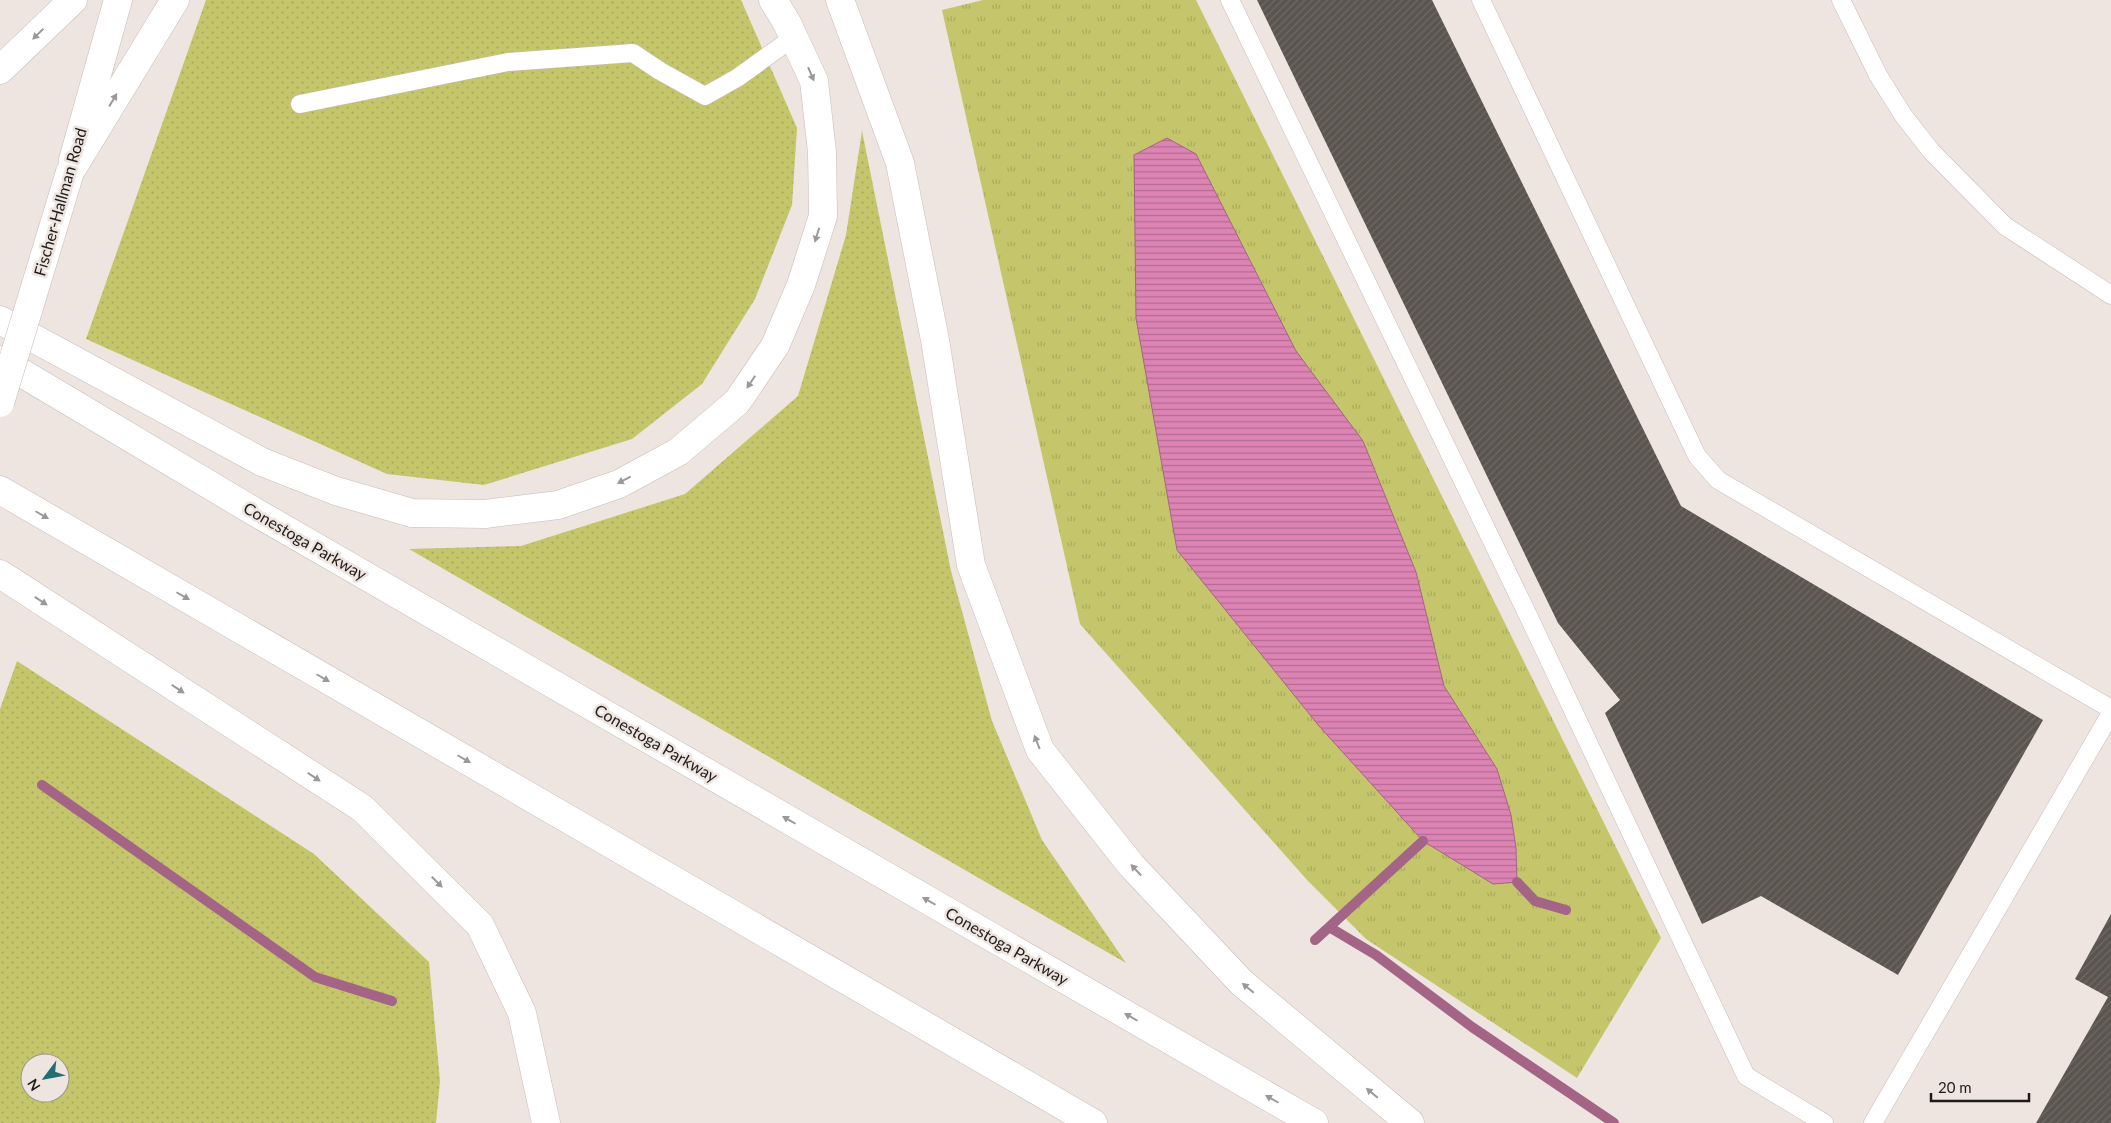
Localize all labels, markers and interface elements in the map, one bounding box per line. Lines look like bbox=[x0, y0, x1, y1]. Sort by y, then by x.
one-way arrow bbox=[32, 28, 44, 40]
one-way arrow bbox=[807, 67, 815, 81]
one-way arrow bbox=[109, 94, 118, 107]
street label: Fischer-Hallman Road bbox=[29, 126, 90, 278]
one-way arrow bbox=[813, 227, 820, 242]
one-way arrow bbox=[746, 375, 756, 389]
one-way arrow bbox=[617, 477, 631, 485]
street label: Conestoga Parkway bbox=[240, 498, 371, 584]
one-way arrow bbox=[36, 510, 49, 519]
one-way arrow bbox=[176, 592, 189, 601]
one-way arrow bbox=[34, 596, 48, 605]
one-way arrow bbox=[317, 673, 330, 682]
one-way arrow bbox=[171, 684, 184, 693]
street label: Conestoga Parkway bbox=[591, 700, 722, 786]
one-way arrow bbox=[1033, 734, 1041, 749]
one-way arrow bbox=[457, 755, 472, 763]
one-way arrow bbox=[308, 772, 321, 781]
one-way arrow bbox=[781, 816, 796, 824]
one-way arrow bbox=[1130, 865, 1142, 877]
one-way arrow bbox=[430, 876, 442, 888]
one-way arrow bbox=[923, 897, 936, 906]
street label: Conestoga Parkway bbox=[942, 903, 1073, 989]
one-way arrow bbox=[1242, 982, 1255, 993]
one-way arrow bbox=[1124, 1013, 1137, 1022]
north arrow bbox=[20, 1053, 70, 1103]
scale bar bbox=[1931, 1070, 2028, 1102]
text: N bbox=[23, 1076, 44, 1094]
text: 20 m bbox=[1938, 1078, 1972, 1096]
one-way arrow bbox=[1366, 1088, 1378, 1099]
one-way arrow bbox=[1265, 1094, 1278, 1103]

